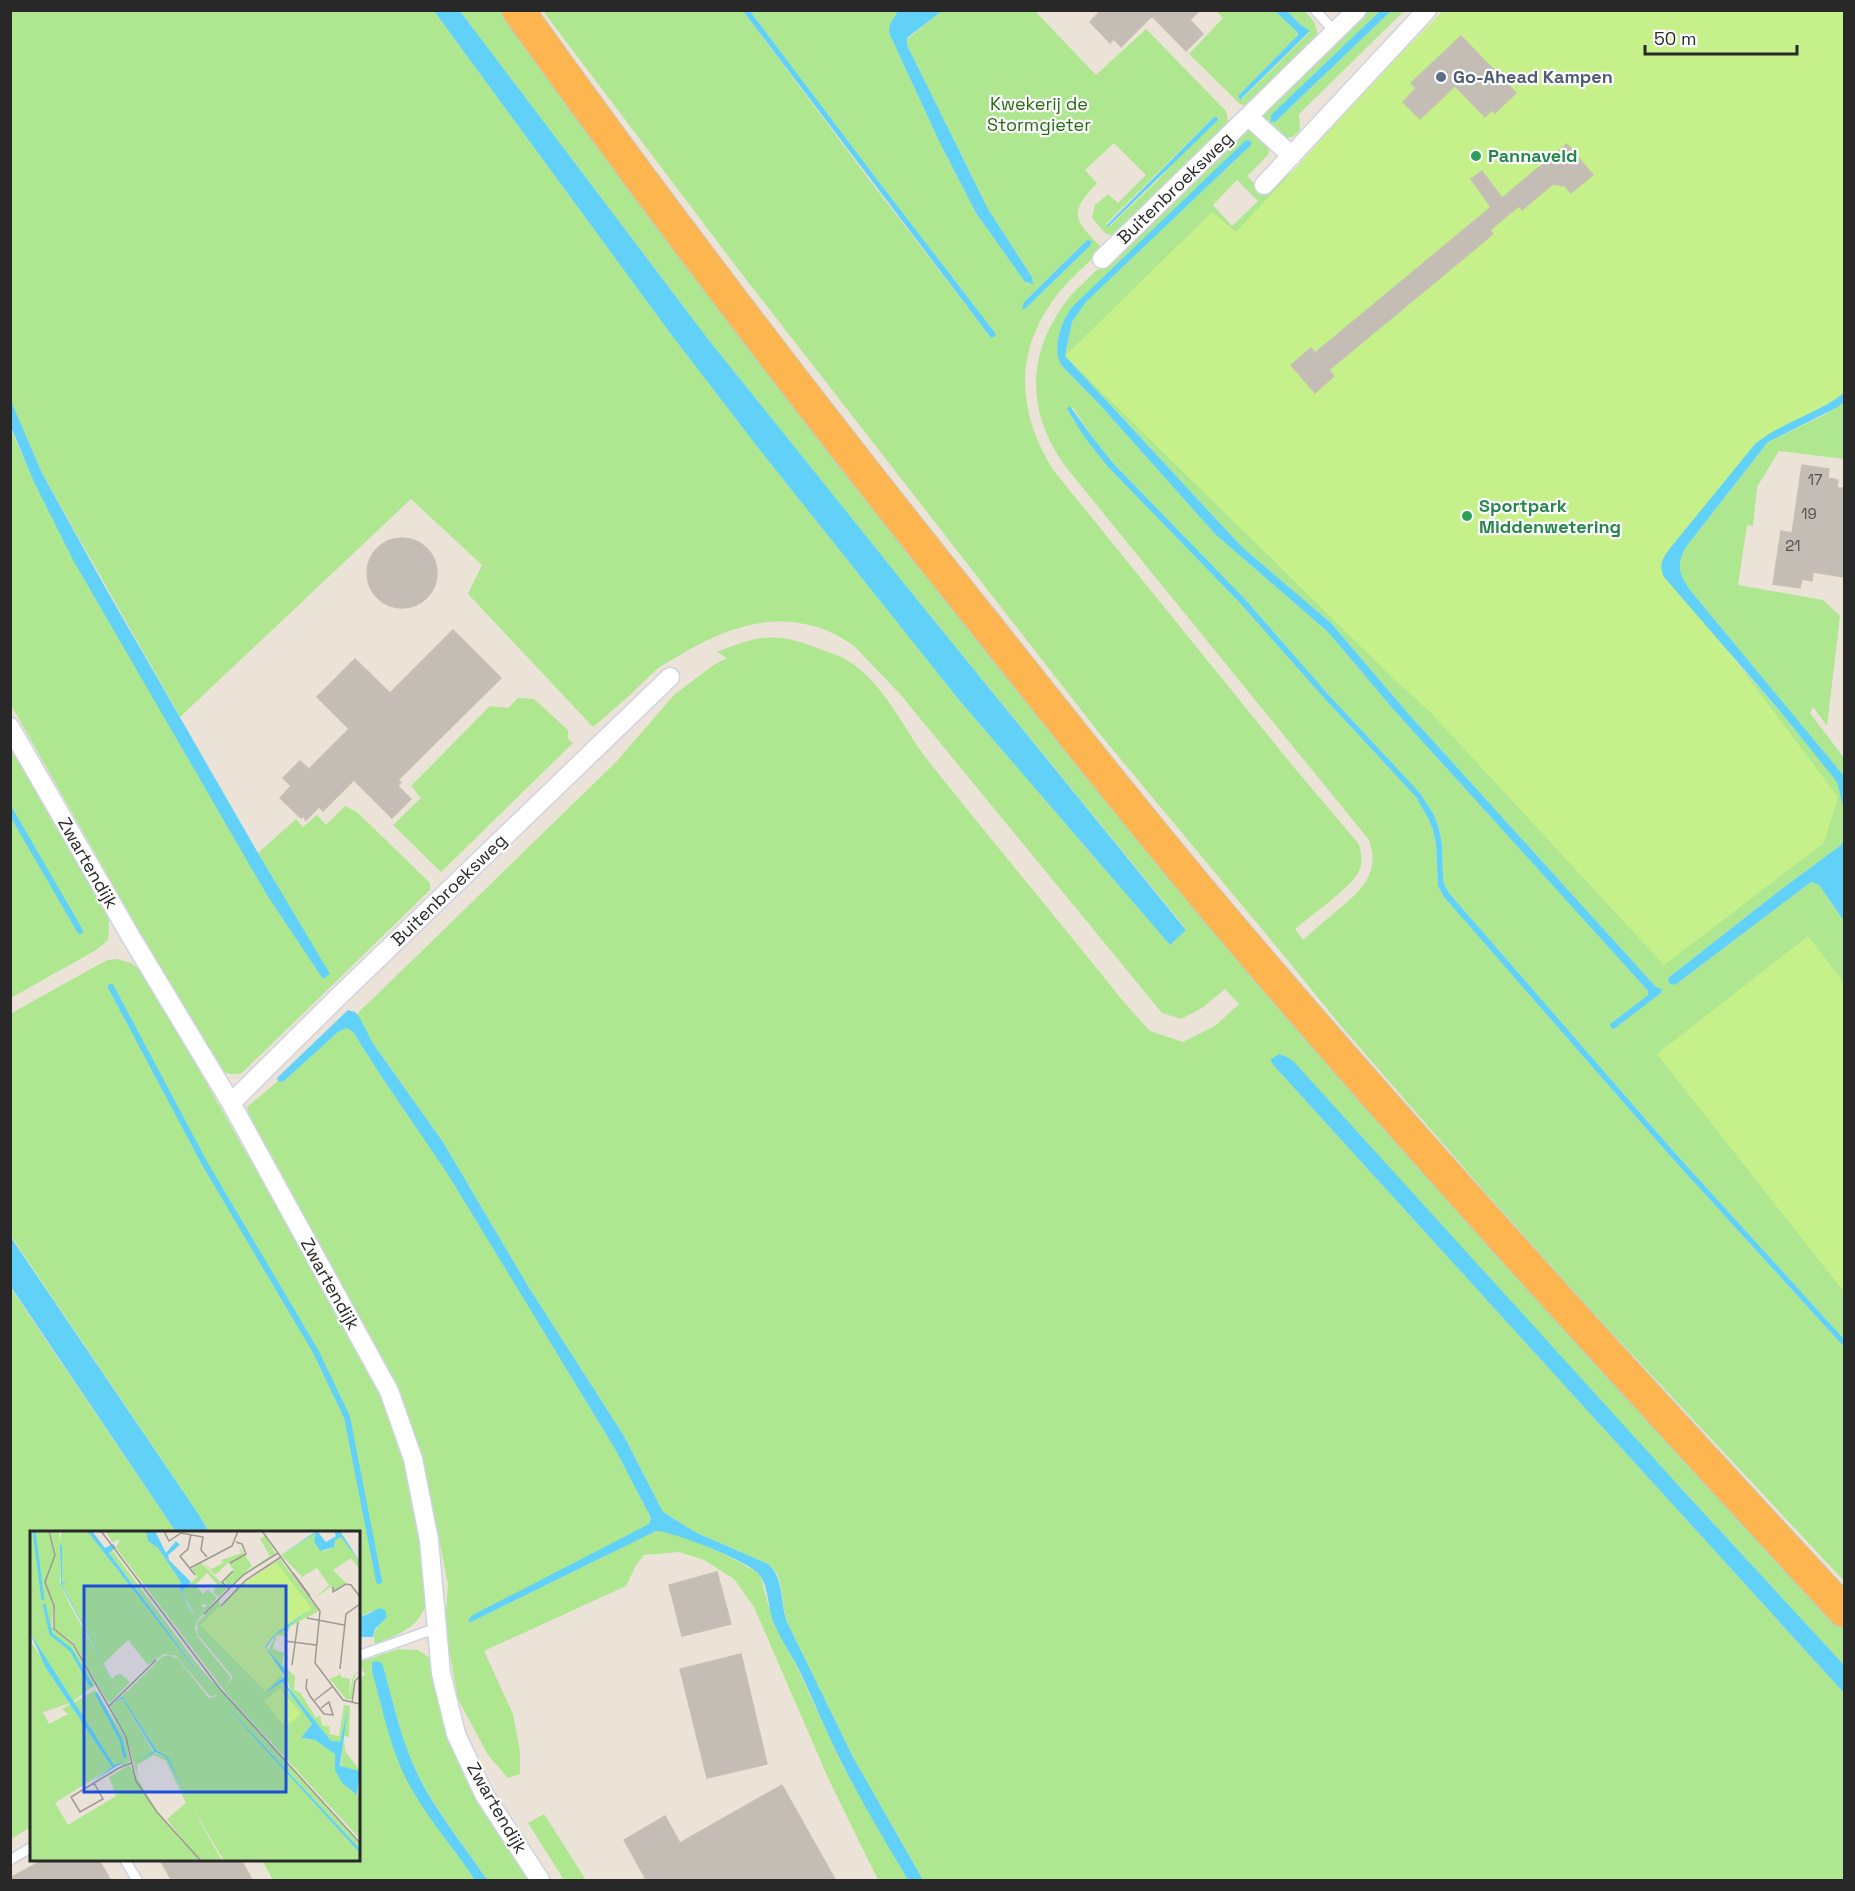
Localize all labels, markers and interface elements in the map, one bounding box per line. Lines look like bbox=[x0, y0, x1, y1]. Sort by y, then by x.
scale bar bbox=[1645, 18, 1796, 56]
text: 50 m bbox=[1654, 27, 1696, 50]
place label: Go-Ahead Kampen bbox=[1453, 65, 1613, 88]
marker: Go-Ahead Kampen bbox=[1434, 70, 1448, 84]
park label: Kwekerij de Stormgieter bbox=[987, 92, 1091, 136]
street label: Buitenbroeksweg bbox=[1112, 127, 1237, 249]
place label: Pannaveld bbox=[1488, 144, 1577, 167]
marker: Pannaveld bbox=[1469, 149, 1483, 163]
house number: 17 bbox=[1808, 470, 1822, 489]
place label: Sportpark Middenwetering bbox=[1479, 494, 1621, 538]
house number: 19 bbox=[1801, 504, 1817, 523]
marker: Sportpark Middenwetering bbox=[1460, 509, 1474, 523]
house number: 21 bbox=[1785, 536, 1801, 555]
street label: Zwartendijk bbox=[53, 813, 124, 913]
street label: Buitenbroeksweg bbox=[386, 829, 511, 951]
street label: Zwartendijk bbox=[296, 1234, 365, 1334]
inset map bbox=[30, 1531, 360, 1861]
street label: Zwartendijk bbox=[462, 1758, 533, 1858]

